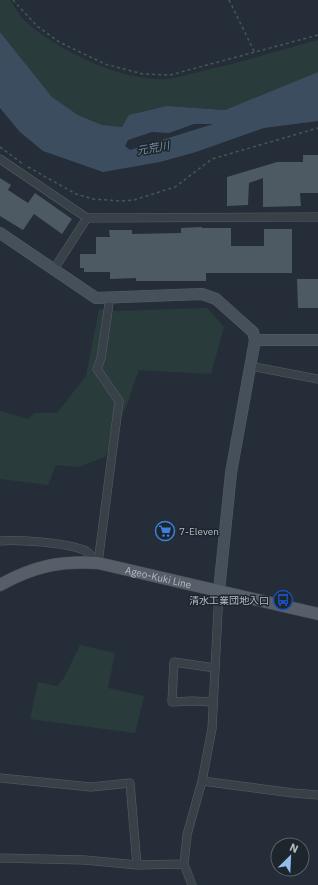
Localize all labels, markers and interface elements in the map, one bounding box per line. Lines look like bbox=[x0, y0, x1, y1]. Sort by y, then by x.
water label: 元荒川 bbox=[136, 138, 171, 158]
supermarket icon: 7-Eleven bbox=[154, 520, 176, 542]
place label: 7-Eleven bbox=[179, 525, 219, 538]
street label: Ageo-Kuki Line bbox=[124, 564, 193, 592]
bus stop icon: 清水工業団地入口 bbox=[272, 589, 294, 611]
place label: 清水工業団地入口 bbox=[189, 594, 269, 607]
north arrow bbox=[270, 837, 310, 877]
text: N bbox=[288, 840, 301, 856]

